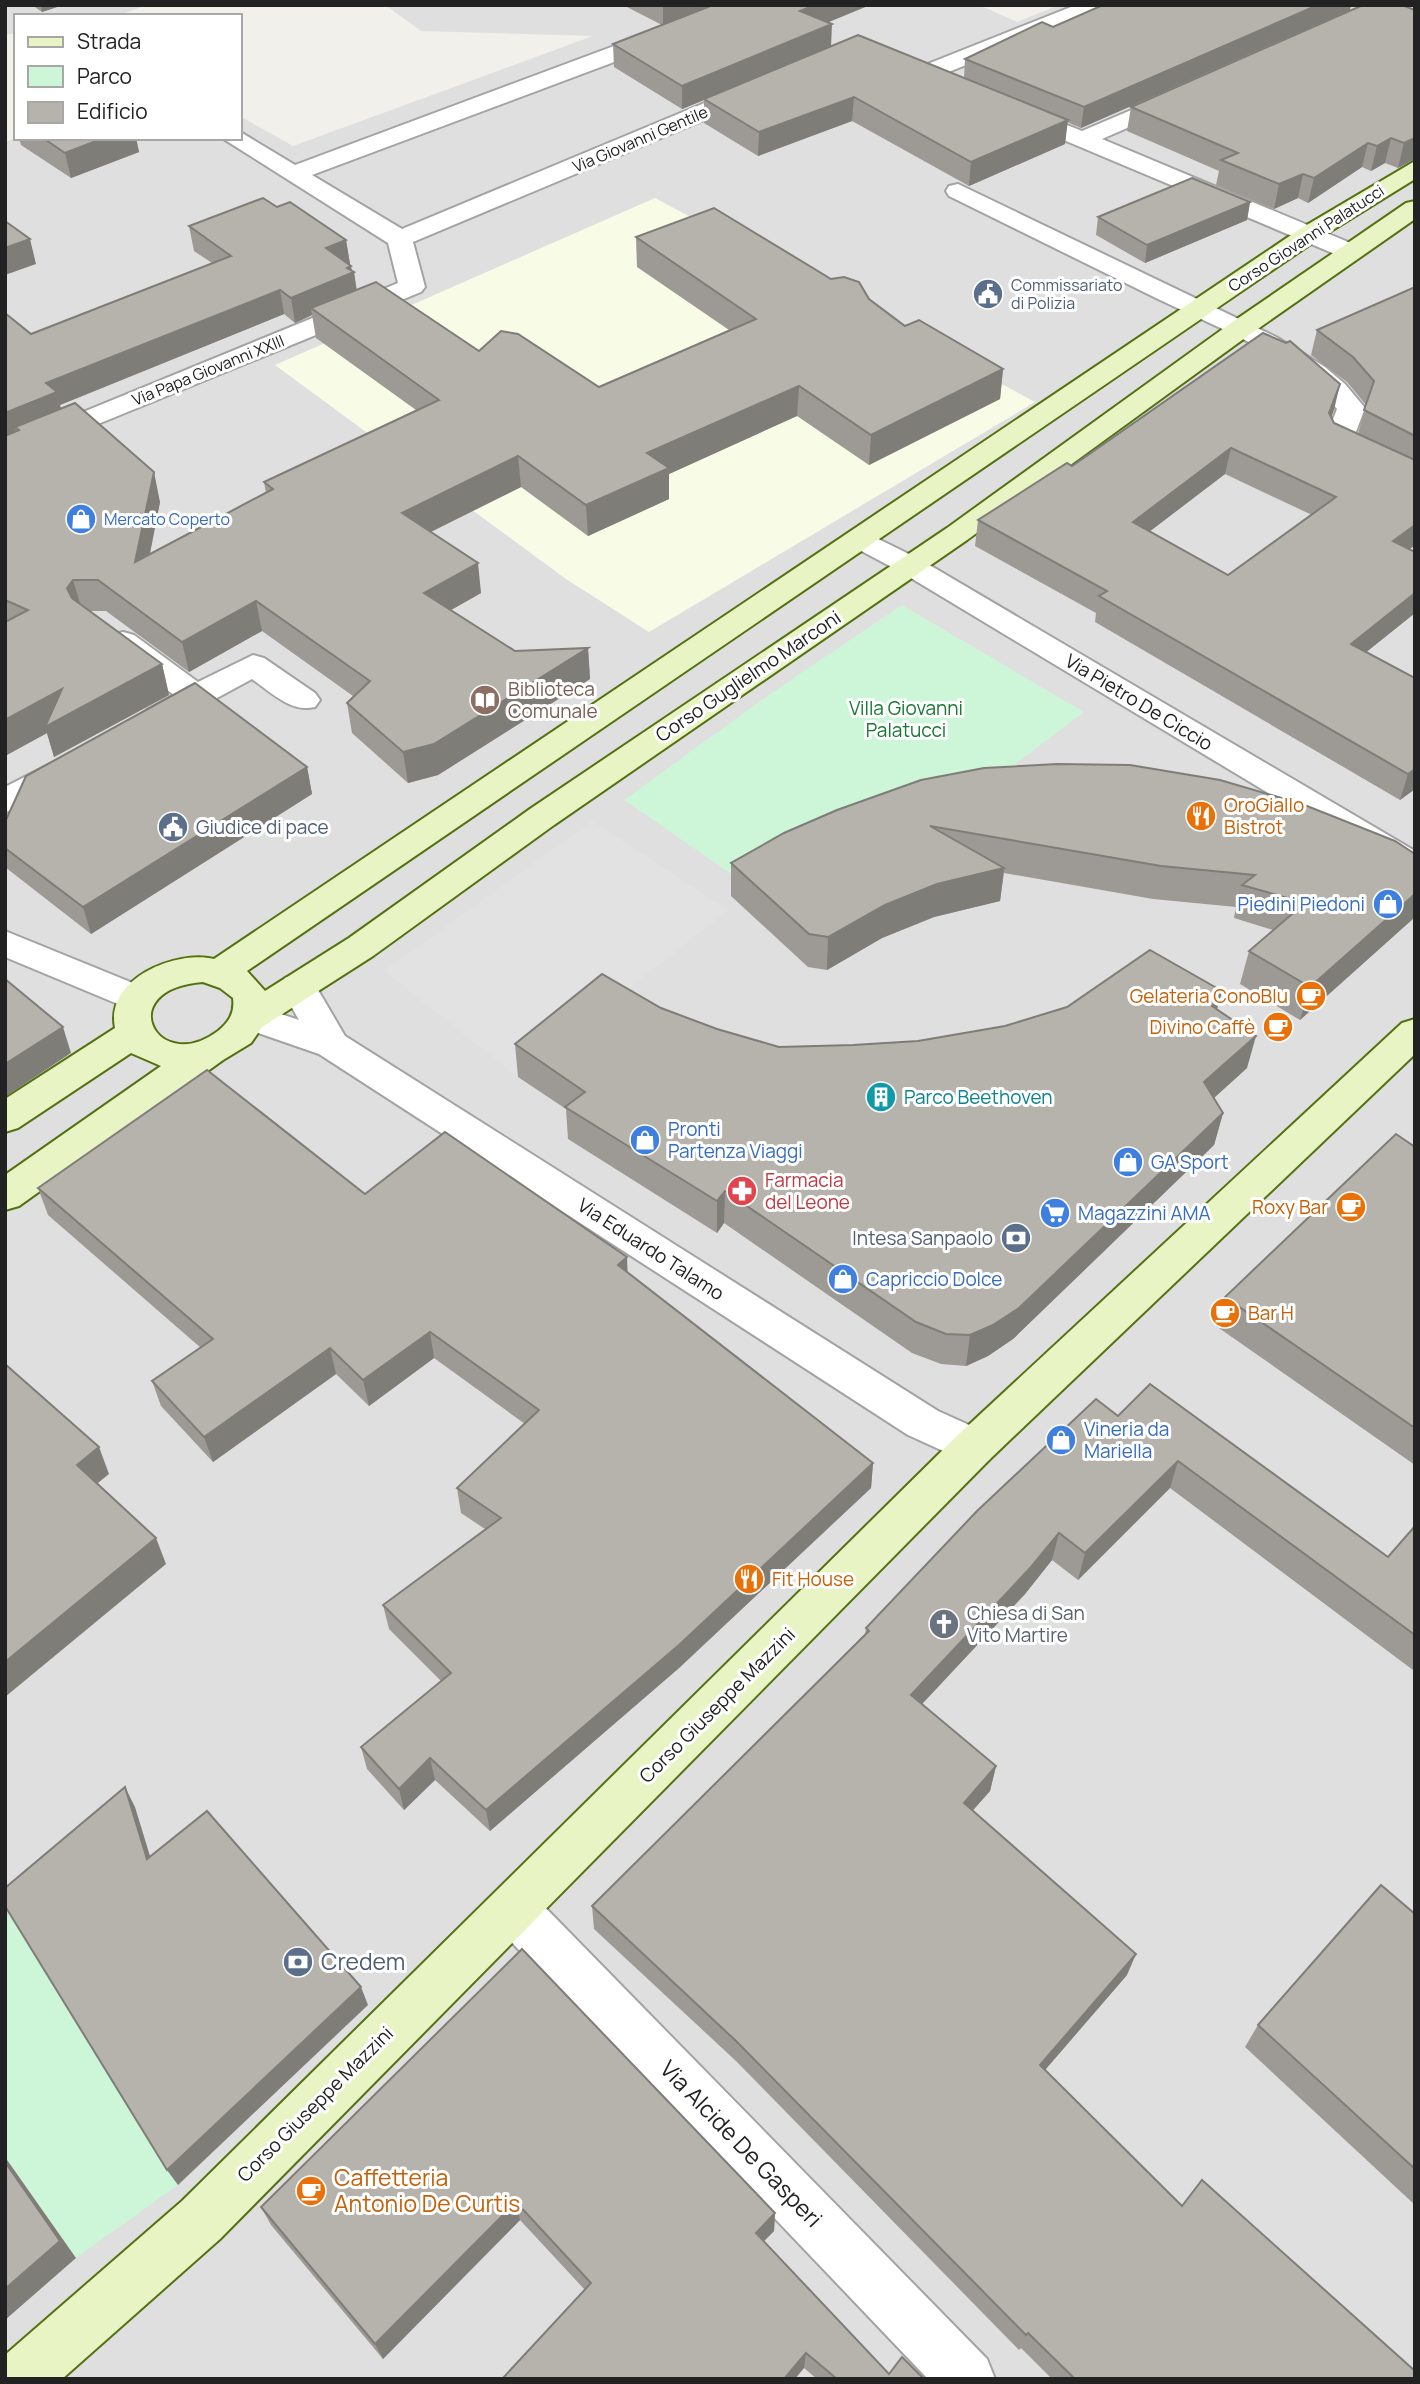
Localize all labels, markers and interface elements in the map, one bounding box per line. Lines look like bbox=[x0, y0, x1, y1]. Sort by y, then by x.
legend bbox=[14, 14, 242, 140]
text: Strada bbox=[77, 27, 141, 55]
text: Parco bbox=[77, 62, 132, 90]
text: Edificio bbox=[77, 97, 148, 125]
street label: Via Giovanni Gentile bbox=[569, 101, 711, 177]
street label: Corso Giovanni Palatucci bbox=[1224, 179, 1388, 297]
place label: Commissariato di Polizia bbox=[1011, 274, 1122, 314]
public building icon: Commissariato di Polizia bbox=[971, 277, 1005, 311]
street label: Via Papa Giovanni XXIII bbox=[129, 329, 287, 411]
shop icon: Mercato Coperto bbox=[64, 502, 98, 536]
place label: Mercato Coperto bbox=[104, 508, 230, 530]
street label: Corso Guglielmo Marconi bbox=[650, 604, 846, 748]
street label: Via Pietro De Ciccio bbox=[1060, 648, 1218, 756]
place label: Biblioteca Comunale bbox=[508, 676, 598, 724]
library icon: Biblioteca Comunale bbox=[468, 683, 502, 717]
park label: Villa Giovanni Palatucci bbox=[849, 695, 963, 743]
place label: OroGiallo Bistrot bbox=[1224, 792, 1304, 840]
restaurant icon: OroGiallo Bistrot bbox=[1184, 799, 1218, 833]
public building icon: Giudice di pace bbox=[156, 810, 190, 844]
place label: Giudice di pace bbox=[196, 814, 329, 840]
shop icon: Piedini Piedoni bbox=[1371, 887, 1405, 921]
place label: Piedini Piedoni bbox=[1238, 891, 1365, 917]
cafe icon: Gelateria ConoBlu bbox=[1294, 979, 1328, 1013]
place label: Gelateria ConoBlu bbox=[1130, 983, 1288, 1009]
cafe icon: Divino Caffè bbox=[1261, 1010, 1295, 1044]
place label: Divino Caffè bbox=[1150, 1014, 1255, 1040]
building icon: Parco Beethoven bbox=[864, 1080, 898, 1114]
place label: Parco Beethoven bbox=[904, 1084, 1053, 1110]
place label: Pronti Partenza Viaggi bbox=[668, 1116, 803, 1164]
shop icon: Pronti Partenza Viaggi bbox=[628, 1123, 662, 1157]
shop icon: GA Sport bbox=[1111, 1145, 1145, 1179]
place label: GA Sport bbox=[1151, 1149, 1229, 1175]
place label: Farmacia del Leone bbox=[765, 1167, 850, 1215]
pharmacy icon: Farmacia del Leone bbox=[725, 1174, 759, 1208]
cafe icon: Roxy Bar bbox=[1334, 1190, 1368, 1224]
street label: Via Eduardo Talamo bbox=[573, 1192, 729, 1306]
place label: Roxy Bar bbox=[1252, 1194, 1328, 1220]
supermarket icon: Magazzini AMA bbox=[1038, 1196, 1072, 1230]
place label: Magazzini AMA bbox=[1078, 1200, 1210, 1226]
bank icon: Intesa Sanpaolo bbox=[999, 1221, 1033, 1255]
place label: Intesa Sanpaolo bbox=[852, 1225, 993, 1251]
shop icon: Capriccio Dolce bbox=[826, 1262, 860, 1296]
place label: Capriccio Dolce bbox=[866, 1266, 1002, 1292]
cafe icon: Bar H bbox=[1208, 1296, 1242, 1330]
place label: Bar H bbox=[1248, 1300, 1294, 1326]
place label: Vineria da Mariella bbox=[1084, 1416, 1169, 1464]
shop icon: Vineria da Mariella bbox=[1044, 1423, 1078, 1457]
restaurant icon: Fit House bbox=[732, 1562, 766, 1596]
place label: Fit House bbox=[772, 1566, 854, 1592]
place label: Chiesa di San Vito Martire bbox=[967, 1600, 1085, 1648]
church icon: Chiesa di San Vito Martire bbox=[927, 1607, 961, 1641]
street label: Corso Giuseppe Mazzini bbox=[633, 1621, 801, 1789]
bank icon: Credem bbox=[281, 1945, 315, 1979]
place label: Credem bbox=[321, 1945, 405, 1977]
street label: Corso Giuseppe Mazzini bbox=[231, 2020, 399, 2188]
street label: Via Alcide De Gasperi bbox=[654, 2053, 830, 2234]
place label: Caffetteria Antonio De Curtis bbox=[334, 2161, 520, 2219]
cafe icon: Caffetteria Antonio De Curtis bbox=[294, 2174, 328, 2208]

